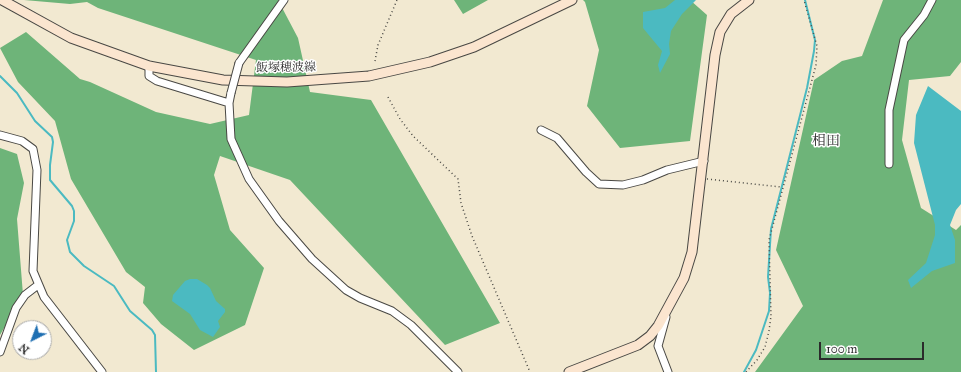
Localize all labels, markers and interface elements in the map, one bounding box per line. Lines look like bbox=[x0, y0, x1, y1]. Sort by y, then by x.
street label: 飯塚穂波線 bbox=[256, 60, 316, 76]
district label: 相田 bbox=[812, 134, 840, 150]
north arrow bbox=[12, 320, 52, 360]
scale bar bbox=[821, 334, 926, 360]
text: N bbox=[16, 341, 32, 357]
text: 100 m bbox=[826, 342, 857, 356]

